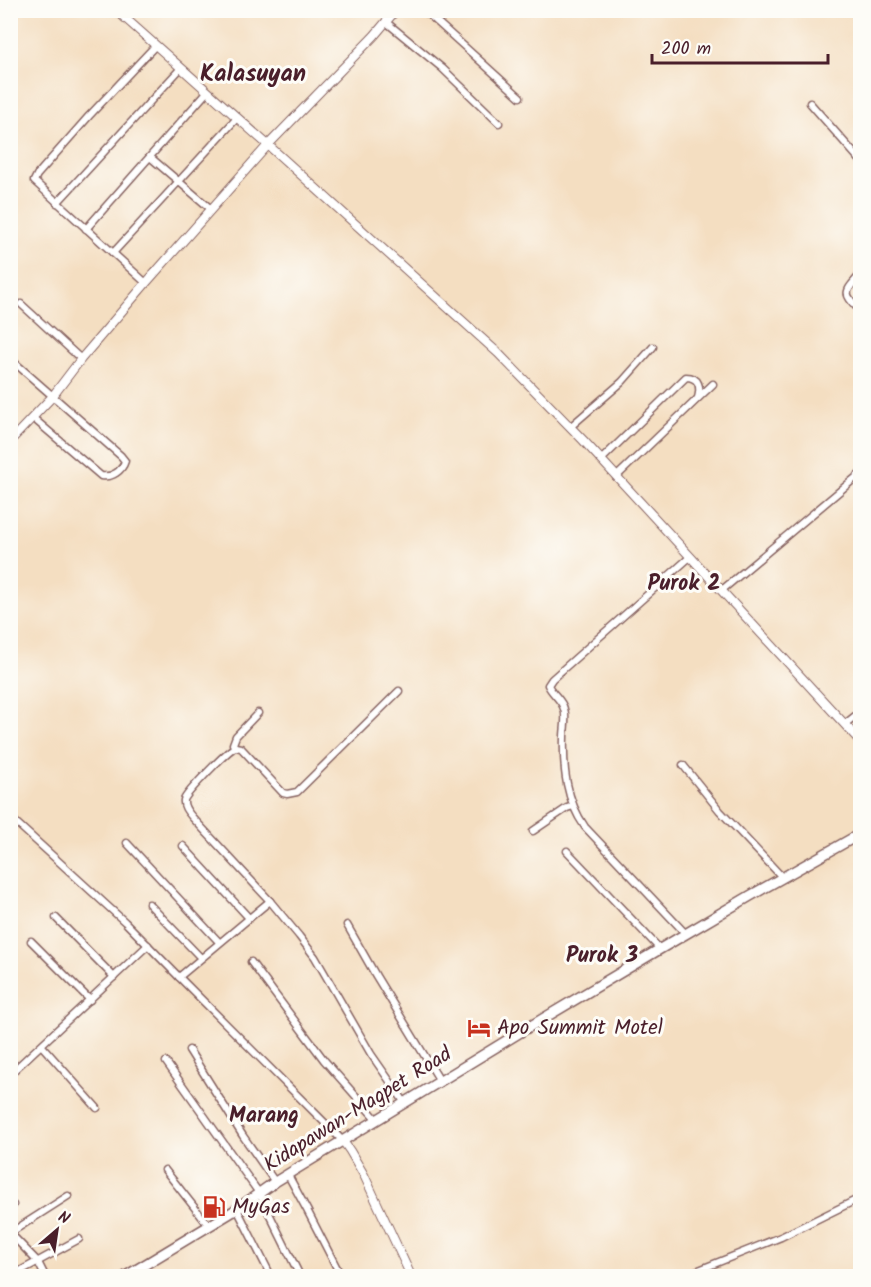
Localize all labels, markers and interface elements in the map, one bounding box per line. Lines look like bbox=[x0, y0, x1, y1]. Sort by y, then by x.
scale bar bbox=[652, 27, 828, 65]
text: 200 m bbox=[661, 35, 711, 64]
district label: Kalasuyan bbox=[200, 55, 306, 94]
district label: Purok 2 bbox=[648, 567, 720, 602]
district label: Purok 3 bbox=[566, 939, 638, 974]
place label: Apo Summit Motel bbox=[497, 1012, 663, 1045]
hotel icon: Apo Summit Motel bbox=[466, 1015, 492, 1041]
street label: Kidapawan-Magpet Road bbox=[257, 1038, 459, 1181]
district label: Marang bbox=[229, 1099, 299, 1134]
place label: MyGas bbox=[232, 1191, 290, 1224]
fuel station icon: MyGas bbox=[201, 1194, 227, 1220]
north arrow bbox=[27, 1200, 87, 1260]
text: N bbox=[53, 1205, 74, 1232]

